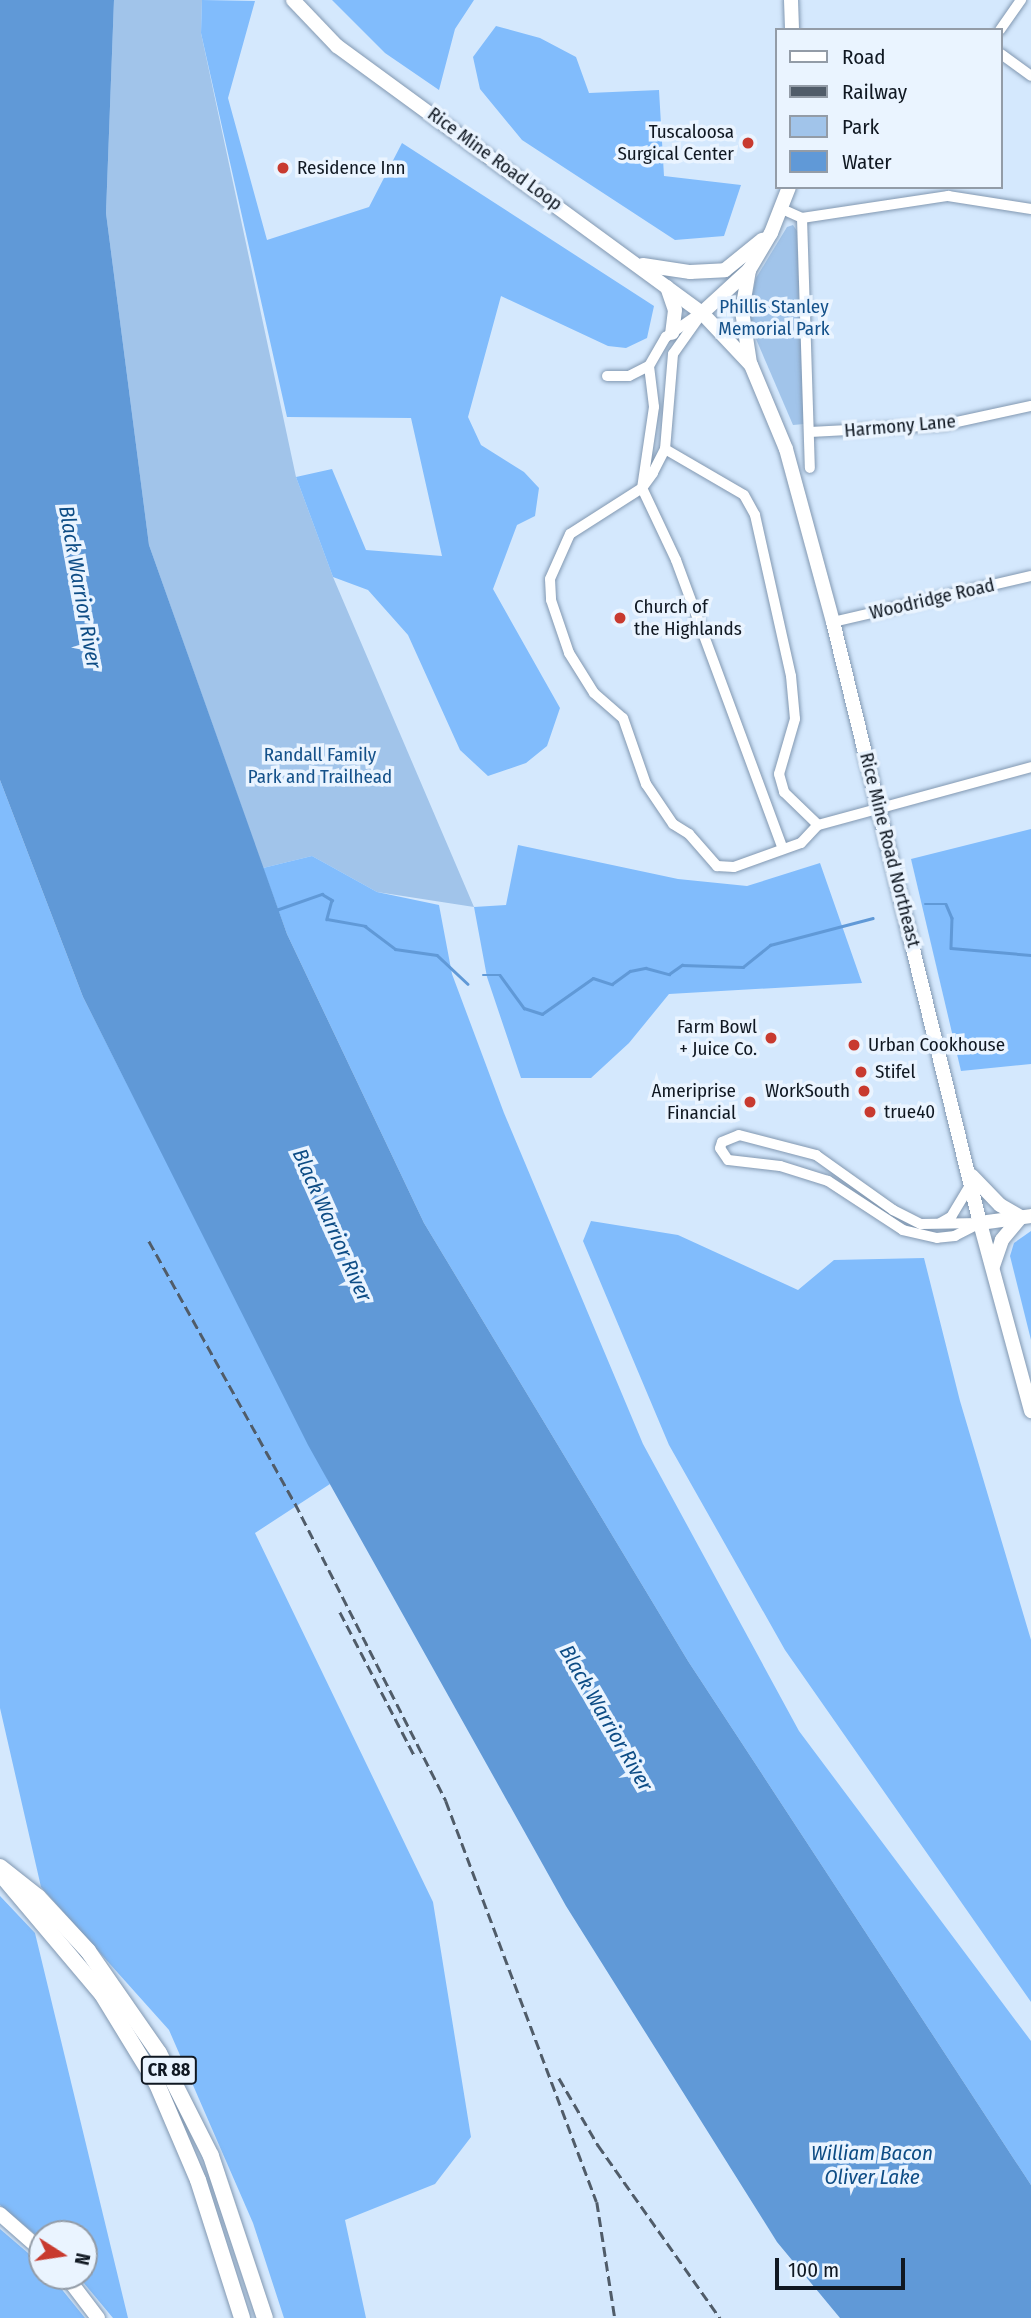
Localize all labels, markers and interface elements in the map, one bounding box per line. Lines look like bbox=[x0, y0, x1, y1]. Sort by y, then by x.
legend bbox=[776, 28, 1003, 189]
text: Road bbox=[842, 44, 886, 70]
text: Railway bbox=[842, 79, 907, 105]
street label: Rice Mine Road Loop bbox=[423, 102, 567, 216]
text: Park bbox=[842, 114, 879, 140]
place label: Tuscaloosa Surgical Center bbox=[617, 121, 734, 165]
marker: Tuscaloosa Surgical Center bbox=[740, 135, 756, 151]
text: Water bbox=[842, 149, 892, 175]
place label: Residence Inn bbox=[297, 157, 406, 179]
marker: Residence Inn bbox=[275, 160, 291, 176]
park label: Phillis Stanley Memorial Park bbox=[718, 296, 830, 340]
street label: Harmony Lane bbox=[843, 410, 957, 442]
water label: Black Warrior River bbox=[53, 504, 107, 670]
street label: Woodridge Road bbox=[867, 574, 997, 624]
place label: Church of the Highlands bbox=[634, 596, 742, 640]
marker: Church of the Highlands bbox=[612, 610, 628, 626]
park label: Randall Family Park and Trailhead bbox=[248, 744, 392, 788]
street label: Rice Mine Road Northeast bbox=[855, 750, 925, 950]
place label: Farm Bowl + Juice Co. bbox=[677, 1016, 757, 1060]
marker: Farm Bowl + Juice Co. bbox=[763, 1030, 779, 1046]
place label: Urban Cookhouse bbox=[868, 1034, 1005, 1056]
marker: Urban Cookhouse bbox=[846, 1037, 862, 1053]
place label: Stifel bbox=[875, 1061, 915, 1083]
marker: Stifel bbox=[853, 1064, 869, 1080]
place label: Ameriprise Financial bbox=[652, 1080, 736, 1124]
place label: WorkSouth bbox=[765, 1080, 850, 1102]
marker: WorkSouth bbox=[856, 1083, 872, 1099]
marker: Ameriprise Financial bbox=[742, 1094, 758, 1110]
place label: true40 bbox=[884, 1101, 935, 1123]
marker: true40 bbox=[862, 1104, 878, 1120]
water label: Black Warrior River bbox=[287, 1145, 377, 1305]
water label: Black Warrior River bbox=[554, 1641, 658, 1795]
road number: CR 88 bbox=[139, 2056, 199, 2084]
water label: William Bacon Oliver Lake bbox=[811, 2140, 933, 2190]
north arrow bbox=[28, 2220, 98, 2290]
scale bar bbox=[779, 2244, 908, 2288]
text: N bbox=[70, 2251, 95, 2267]
text: 100 m bbox=[788, 2257, 839, 2283]

